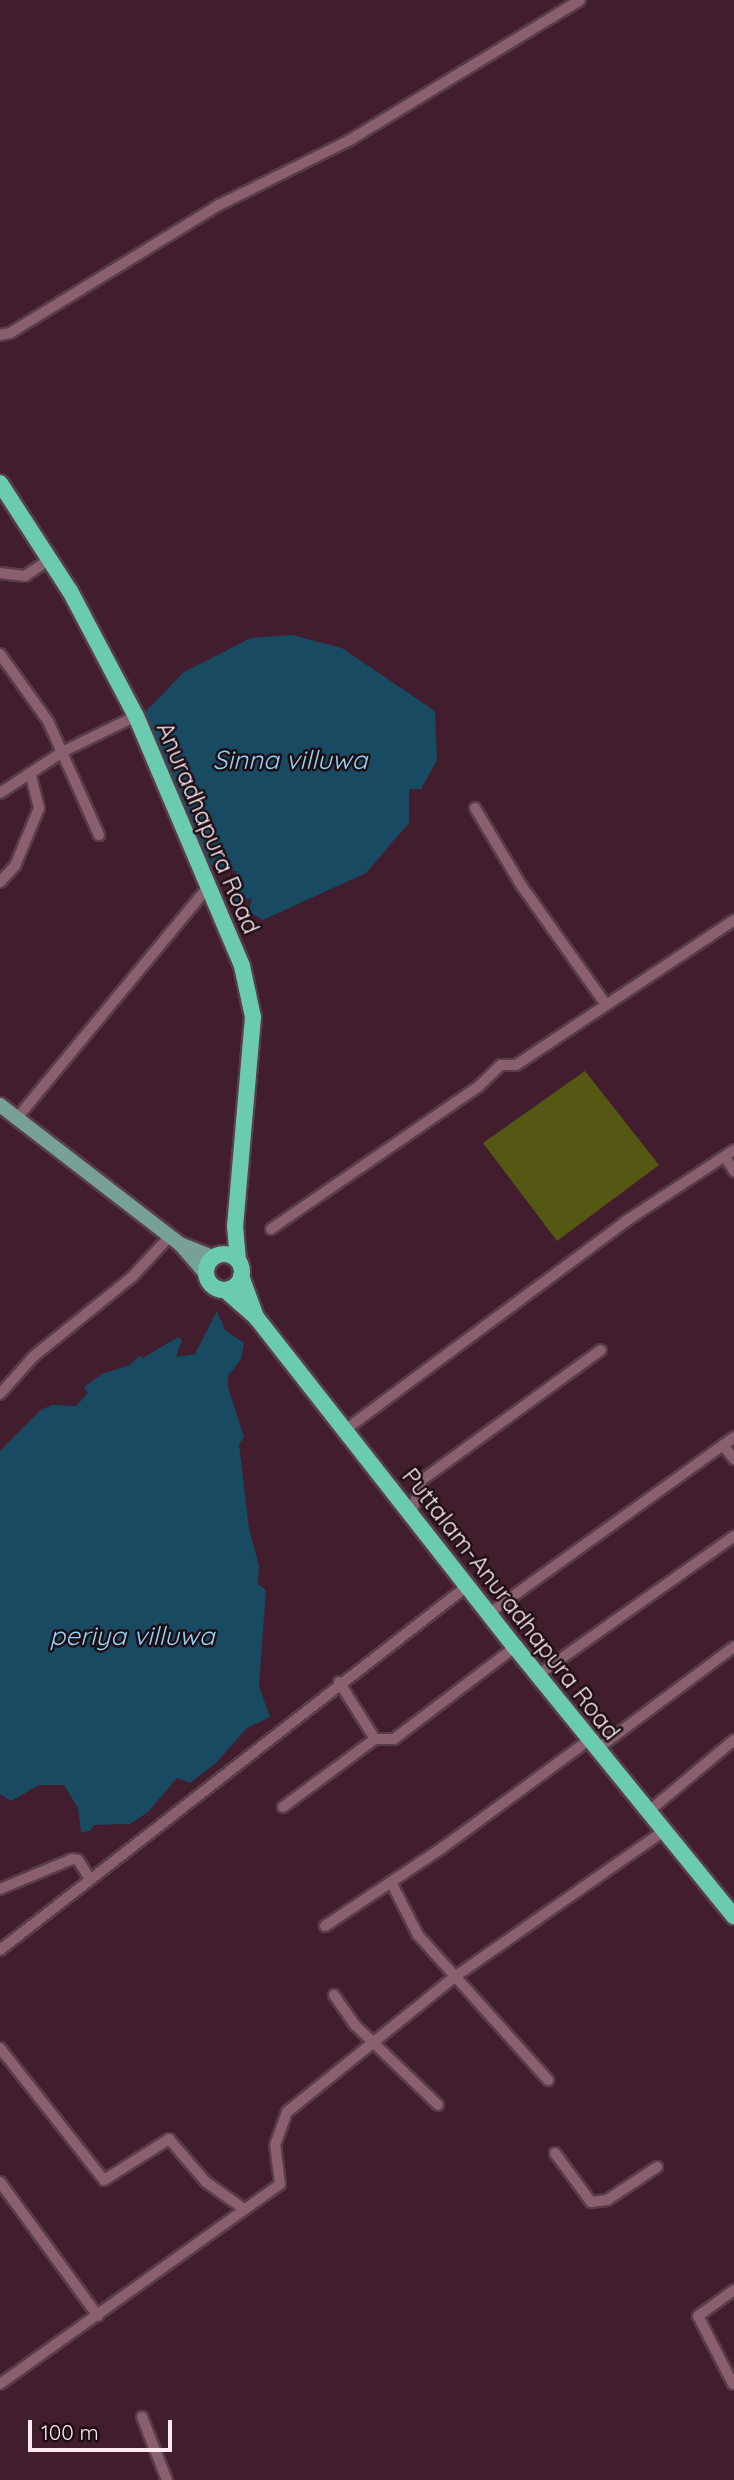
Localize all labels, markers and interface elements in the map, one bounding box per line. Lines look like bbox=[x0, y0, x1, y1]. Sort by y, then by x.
street label: Anuradhapura Road bbox=[150, 718, 266, 938]
water label: Sinna villuwa bbox=[213, 744, 367, 776]
street label: Puttalam-Anuradhapura Road bbox=[396, 1462, 626, 1746]
water label: periya villuwa bbox=[50, 1620, 214, 1652]
scale bar bbox=[32, 2406, 175, 2450]
text: 100 m bbox=[41, 2419, 99, 2445]

